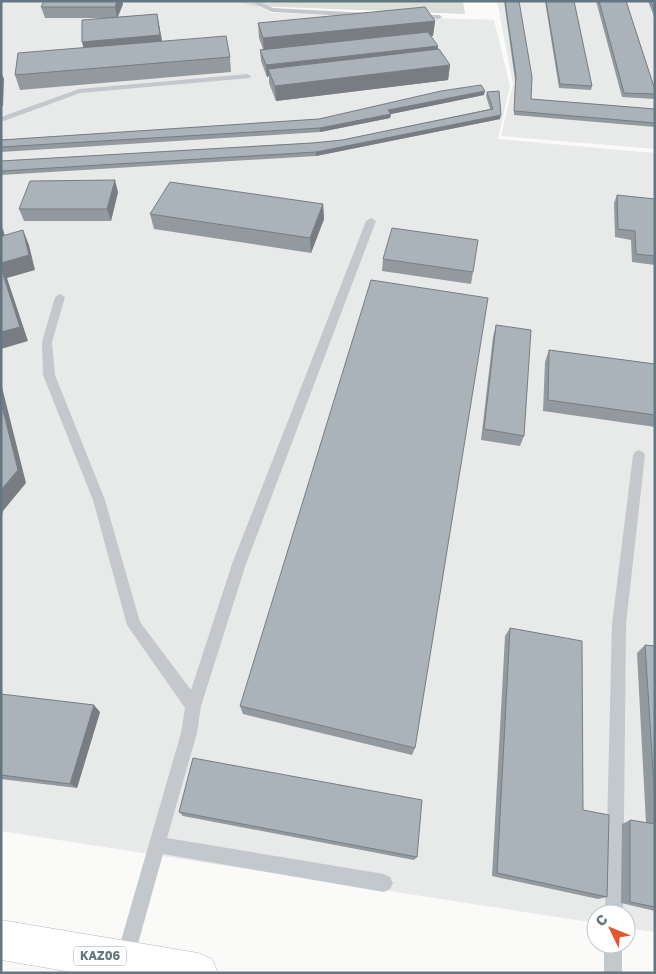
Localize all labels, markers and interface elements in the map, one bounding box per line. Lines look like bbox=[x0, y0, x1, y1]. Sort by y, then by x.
north arrow bbox=[586, 904, 636, 954]
text: С bbox=[592, 910, 611, 929]
road number: KАZ06 bbox=[74, 946, 126, 966]

